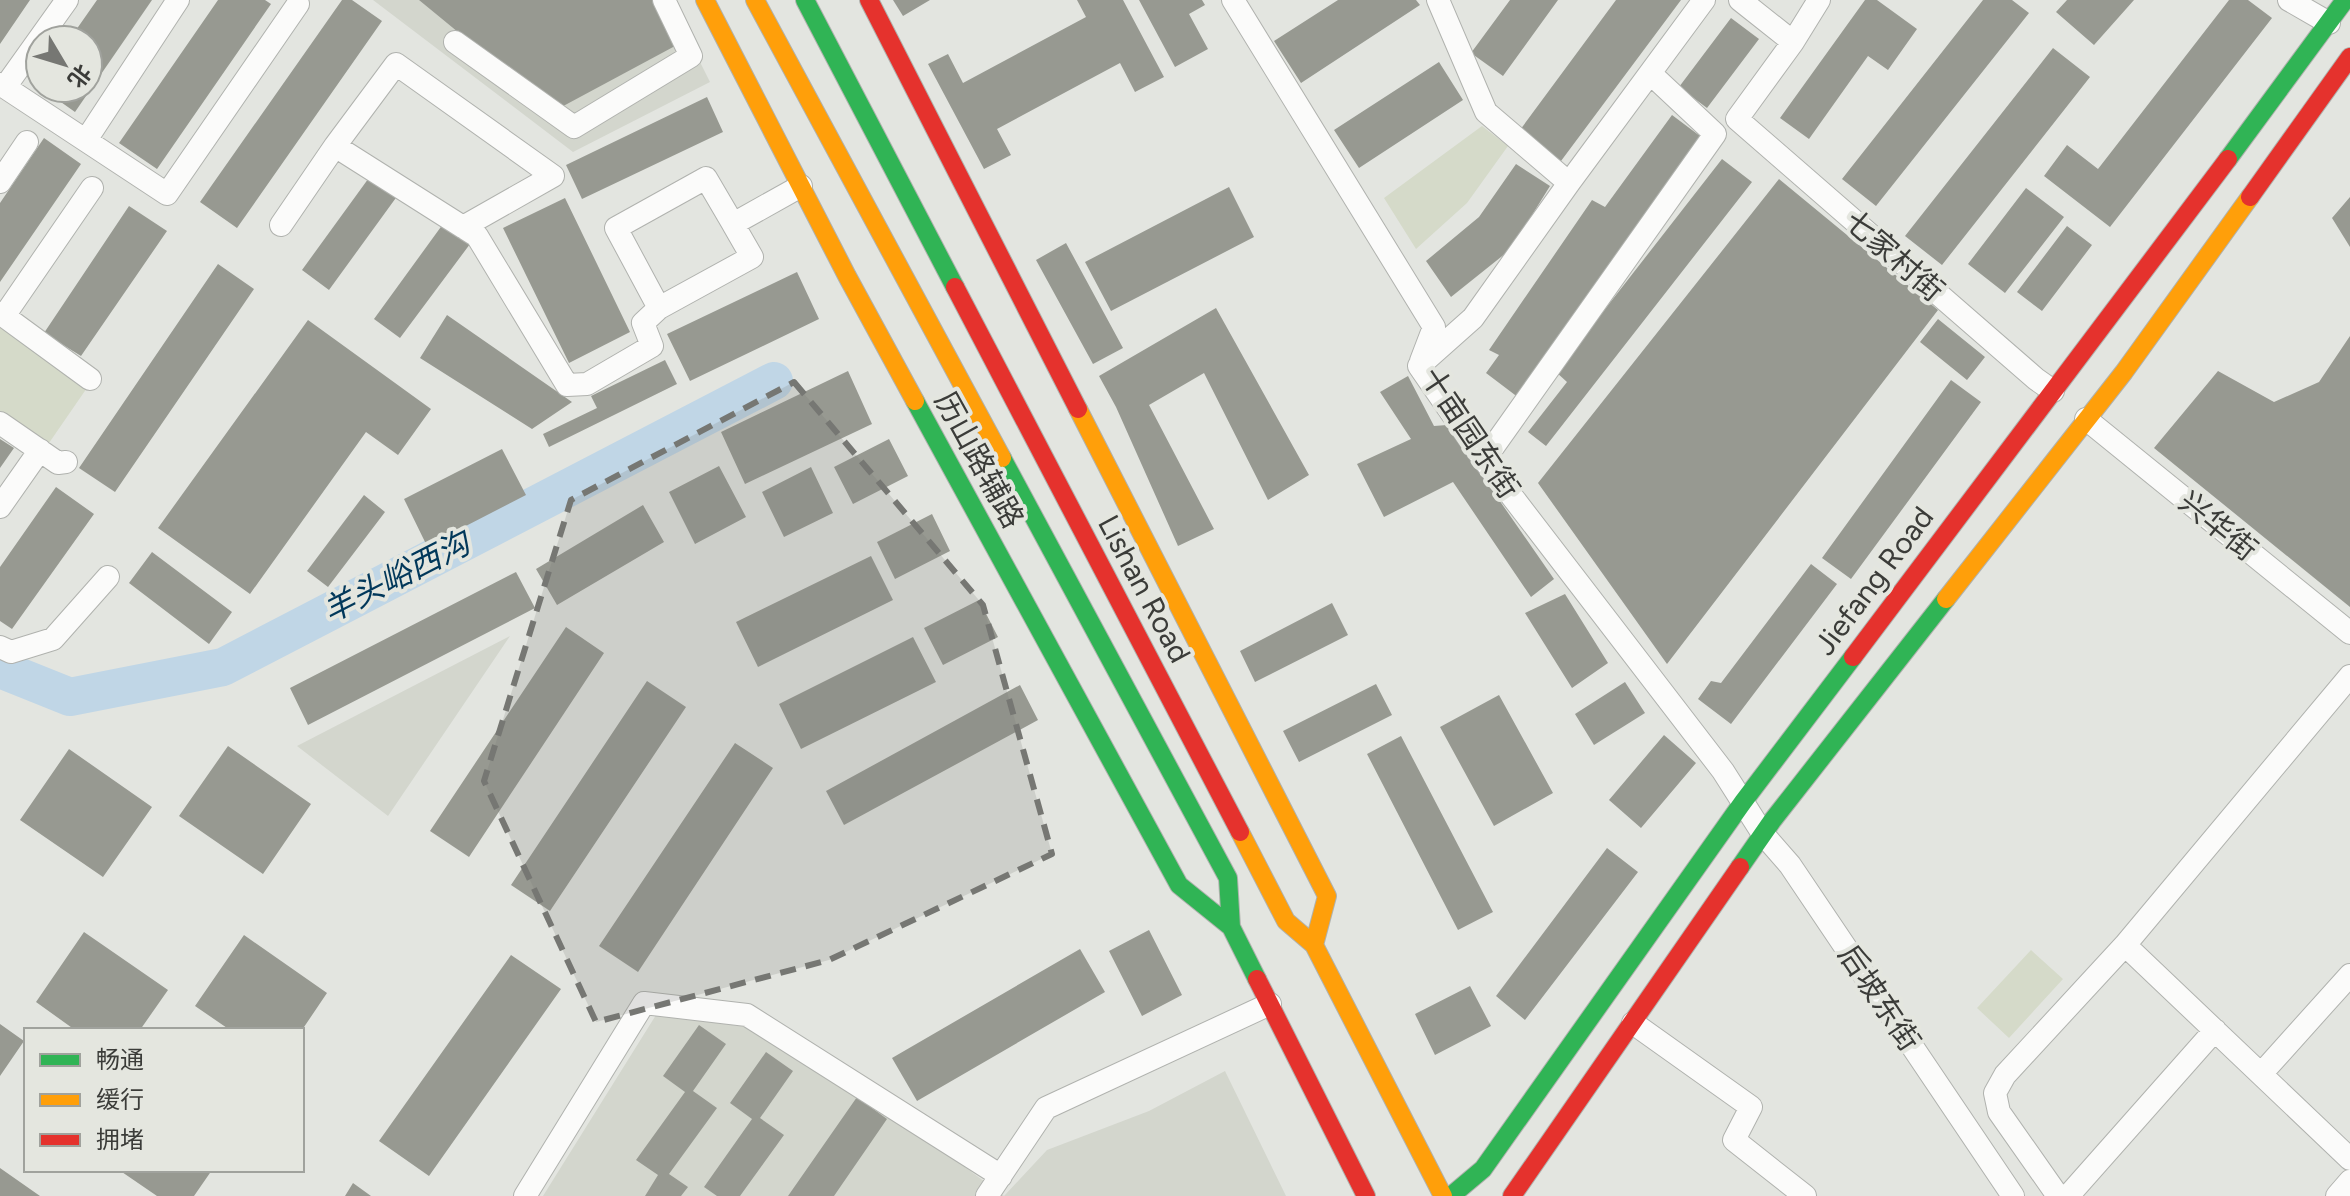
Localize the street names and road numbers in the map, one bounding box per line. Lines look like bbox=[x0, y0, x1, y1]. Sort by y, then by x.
street label: 七家村街 bbox=[1837, 202, 1952, 309]
street label: 十亩园东街 bbox=[1413, 360, 1528, 505]
street label: 历山路辅路 bbox=[927, 385, 1032, 534]
street label: 兴华街 bbox=[2172, 483, 2265, 568]
street label: Jiefang Road bbox=[1806, 499, 1941, 662]
street label: Lishan Road bbox=[1090, 509, 1199, 669]
street label: 后坡东街 bbox=[1831, 938, 1928, 1058]

